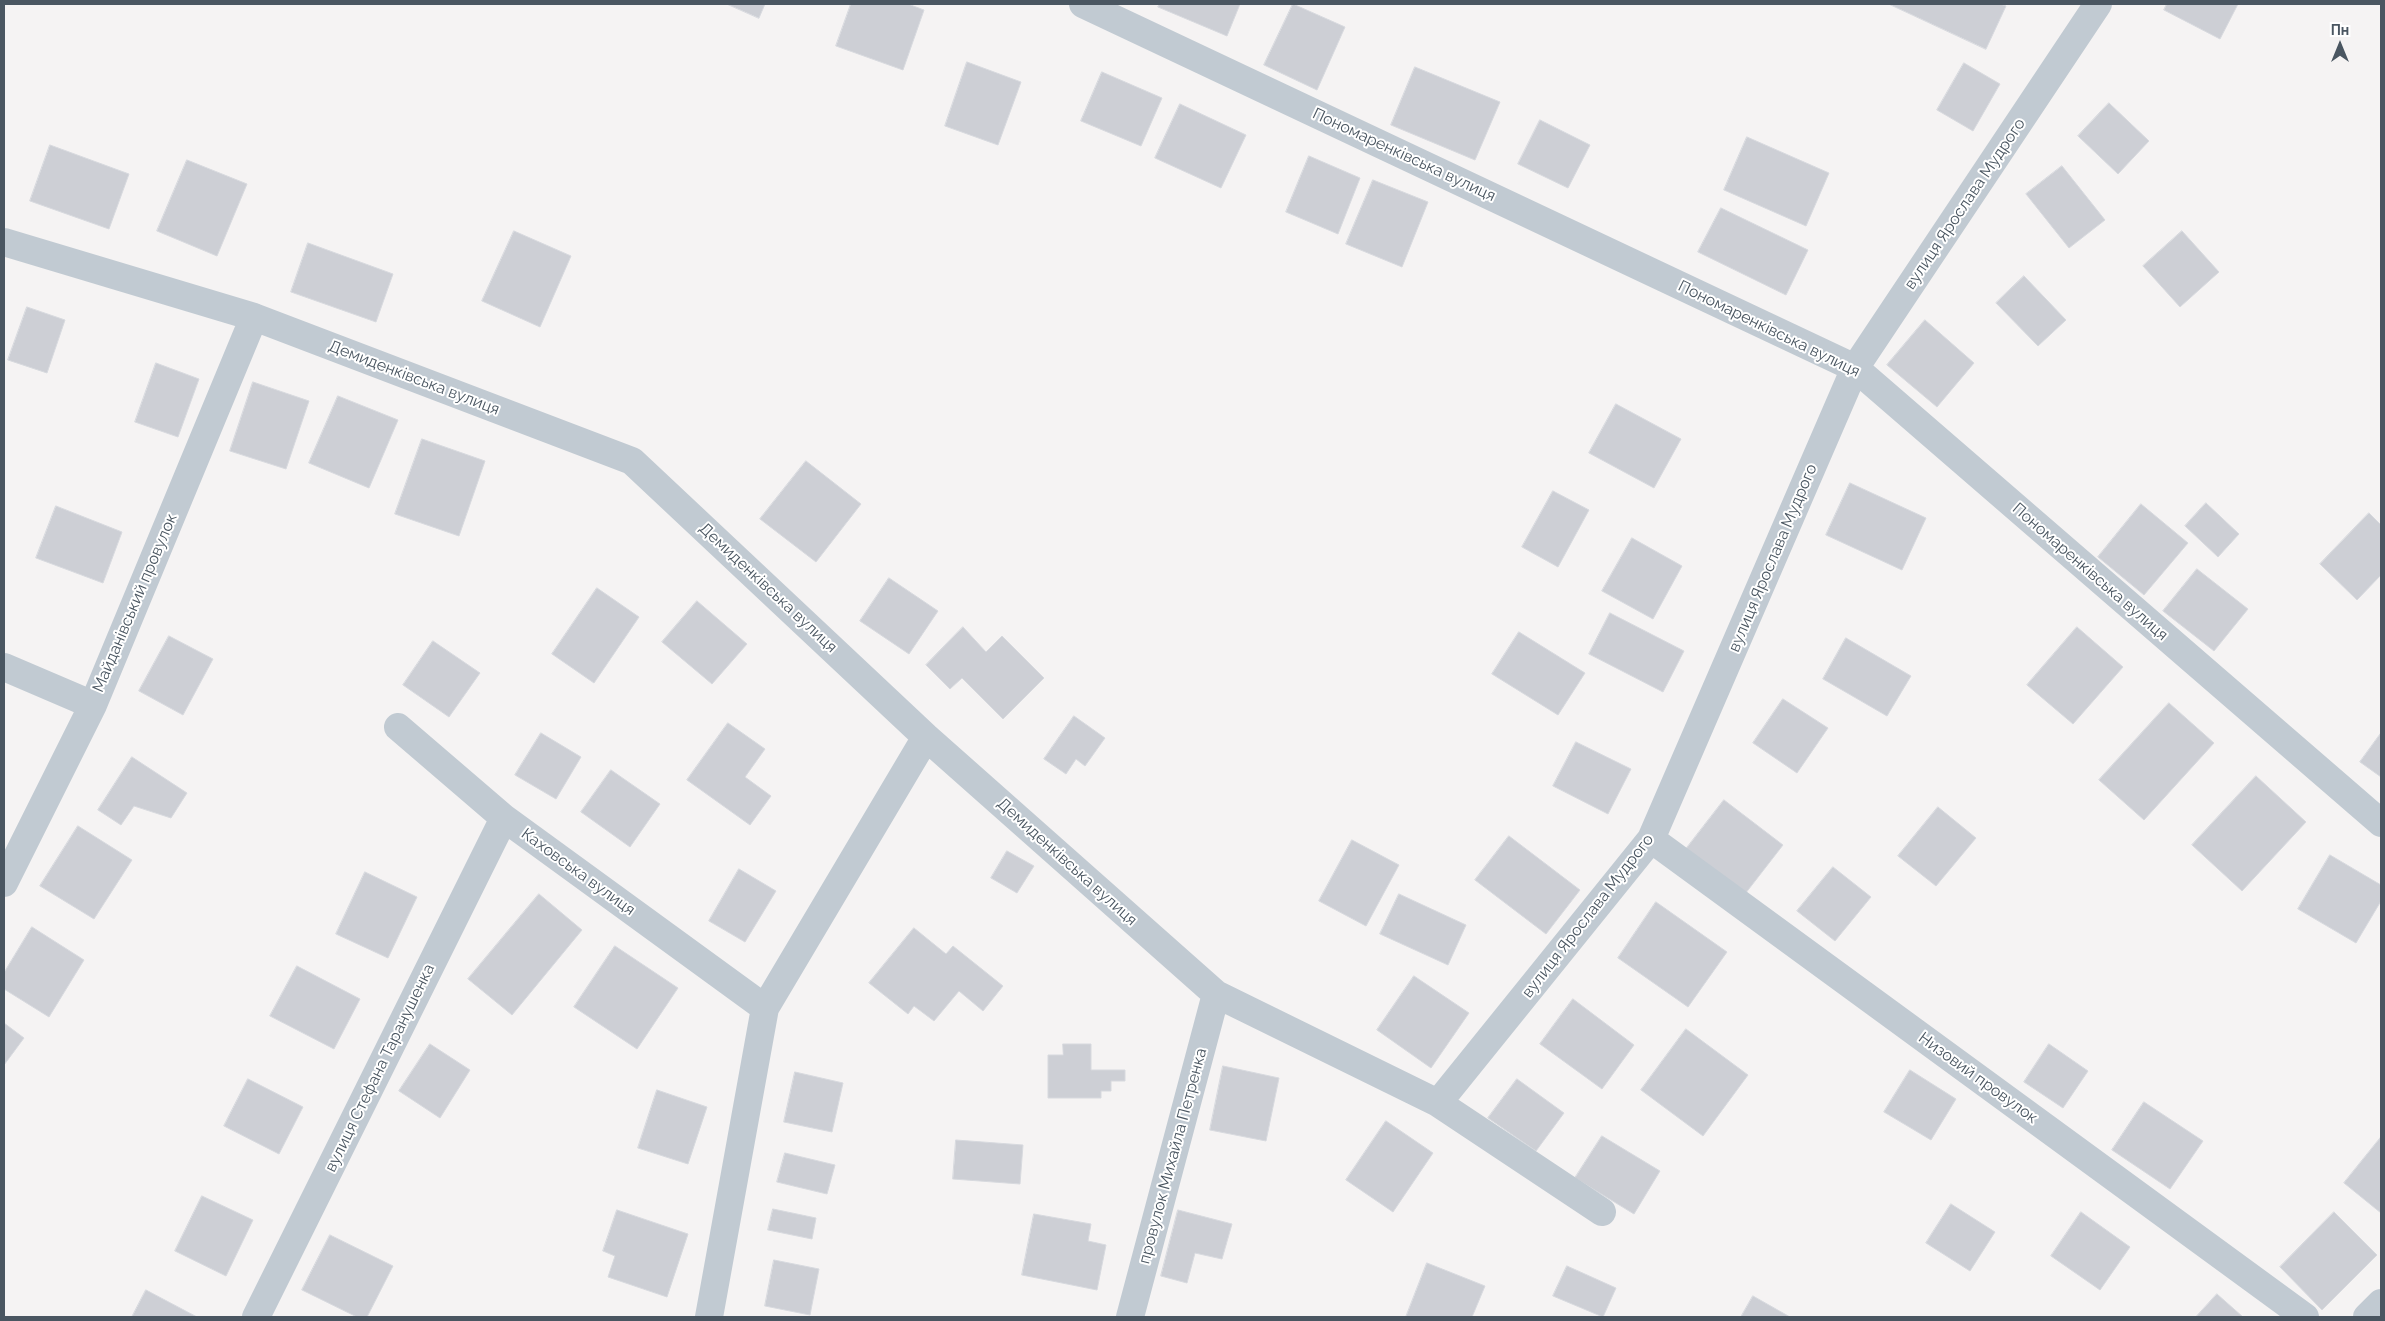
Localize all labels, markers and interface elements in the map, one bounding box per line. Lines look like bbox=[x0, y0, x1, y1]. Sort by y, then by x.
north arrow bbox=[2315, 20, 2365, 70]
text: Пн bbox=[2331, 22, 2349, 38]
street label: Пономаренківська вулиця bbox=[1309, 104, 1499, 206]
street label: вулиця Ярослава Мудрого bbox=[1900, 115, 2030, 293]
street label: Пономаренківська вулиця bbox=[1675, 277, 1863, 381]
street label: Демиденківська вулиця bbox=[326, 337, 502, 419]
street label: вулиця Ярослава Мудрого bbox=[1725, 461, 1821, 655]
street label: Пономаренківська вулиця bbox=[2008, 499, 2172, 645]
street label: Майданівський провулок bbox=[89, 511, 181, 695]
street label: Демиденківська вулиця bbox=[695, 519, 841, 657]
street label: Демиденківська вулиця bbox=[993, 794, 1141, 930]
street label: Каховська вулиця bbox=[517, 824, 639, 920]
street label: вулиця Ярослава Мудрого bbox=[1518, 830, 1658, 1002]
street label: вулиця Стефана Таранушенка bbox=[321, 961, 439, 1175]
street label: Низовий провулок bbox=[1915, 1028, 2041, 1128]
street label: провулок Михайла Петренка bbox=[1135, 1046, 1211, 1266]

